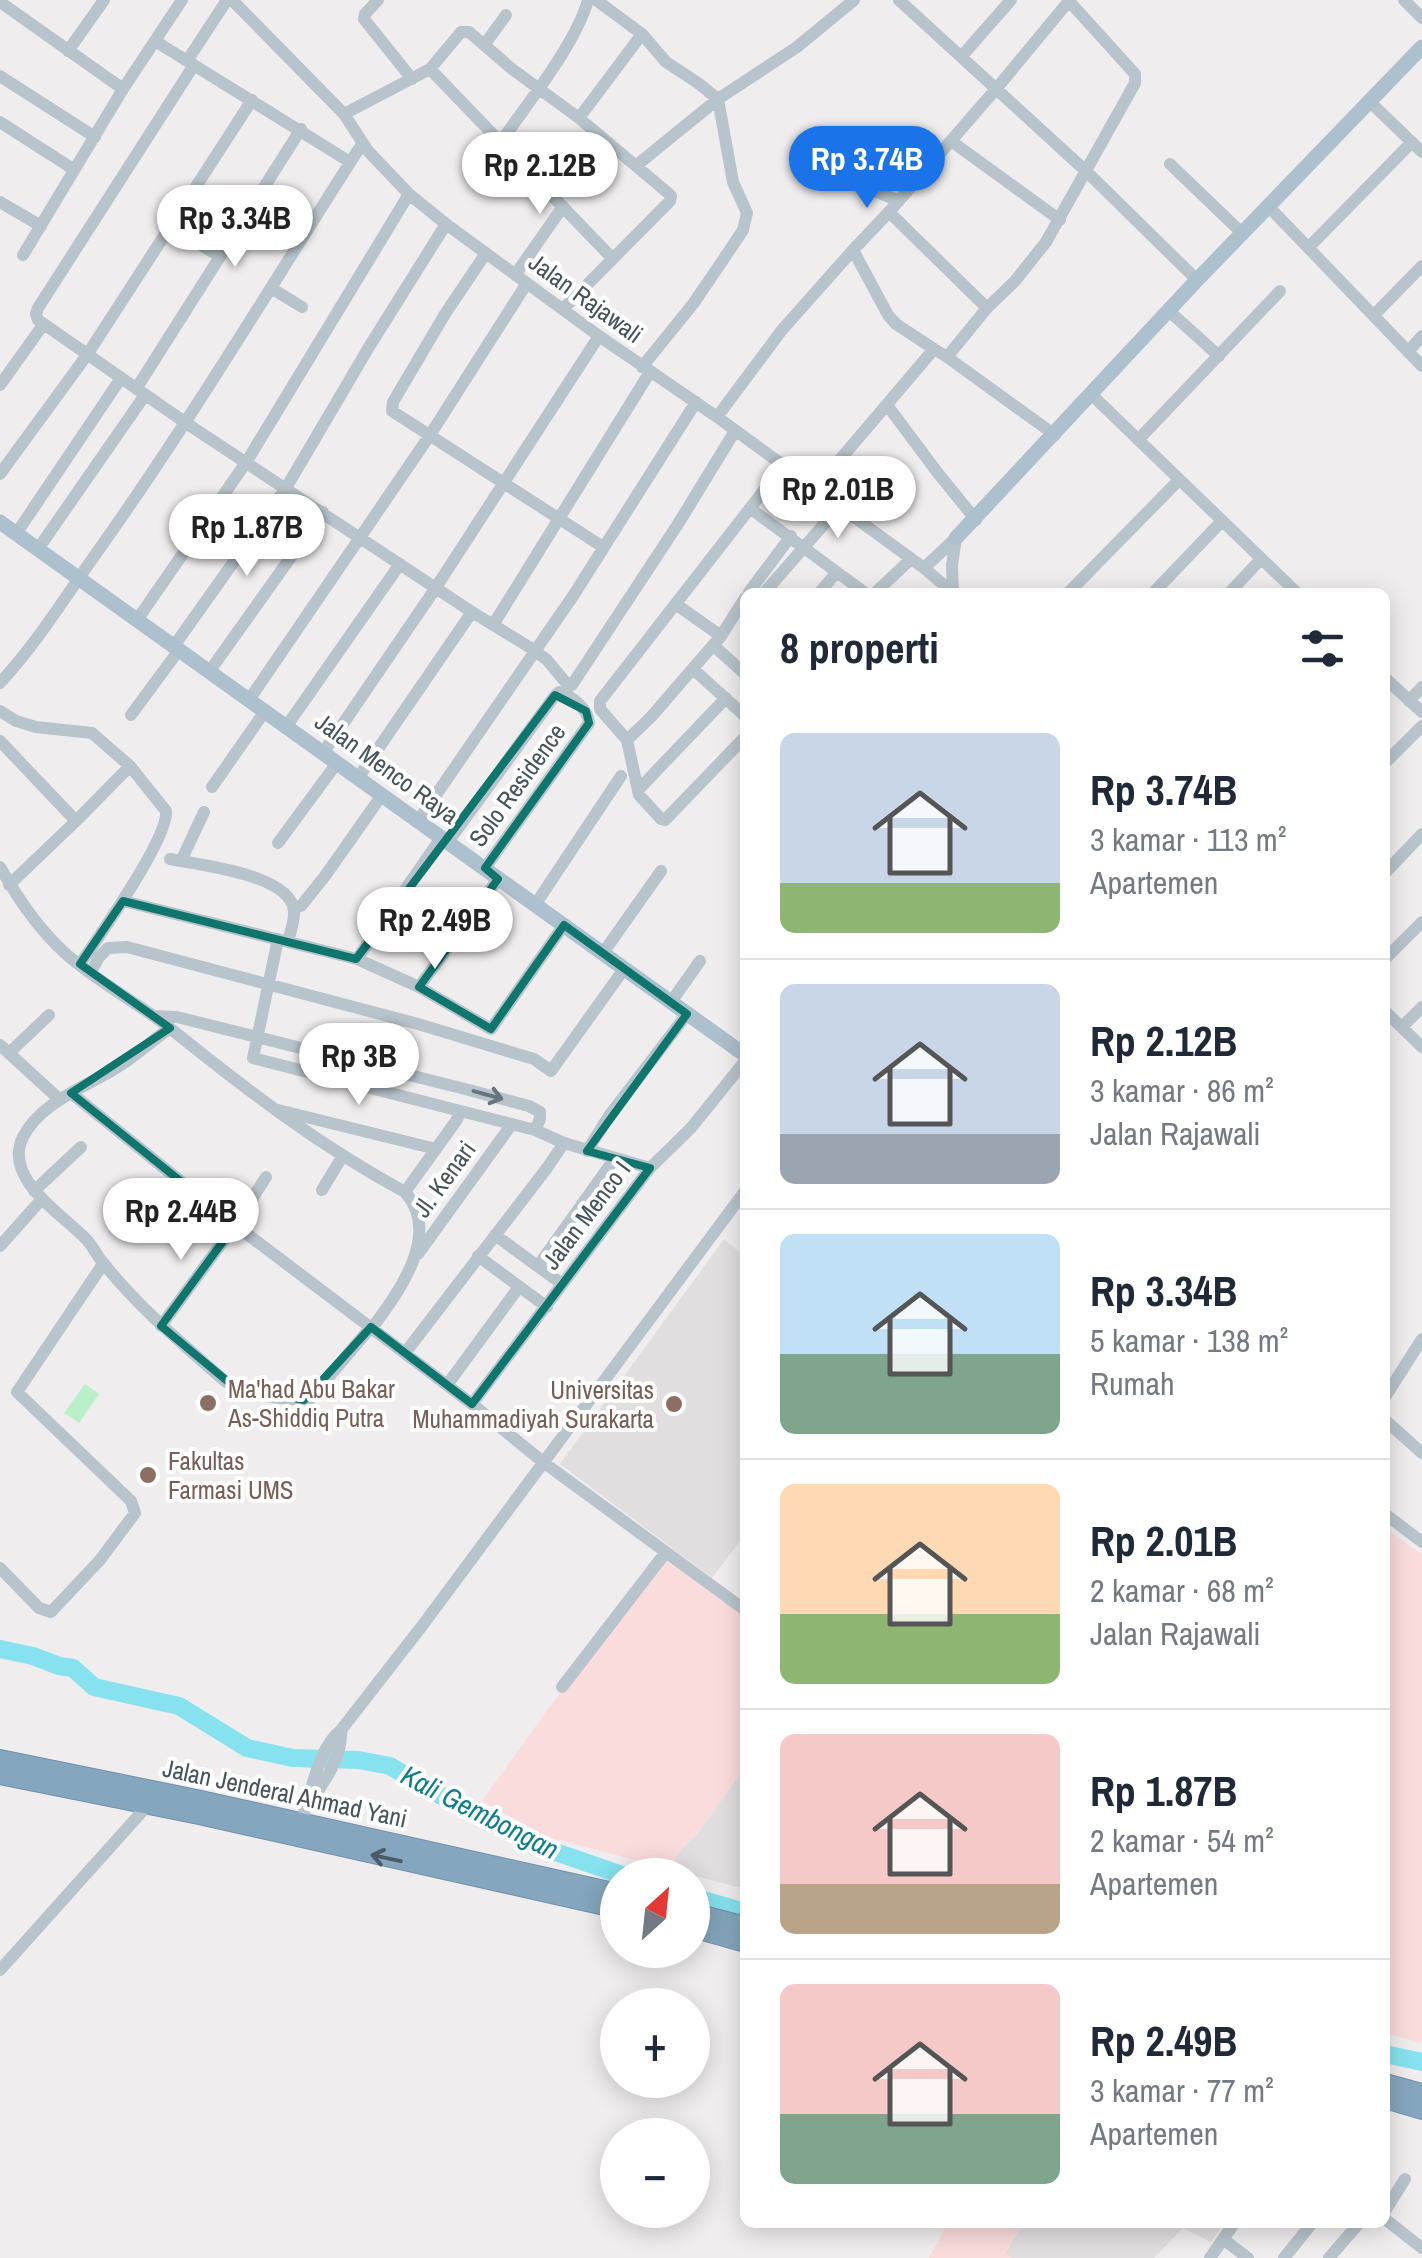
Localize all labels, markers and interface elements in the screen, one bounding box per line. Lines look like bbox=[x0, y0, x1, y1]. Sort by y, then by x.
pin: Rp 3.74B bbox=[764, 126, 970, 211]
pin: Rp 2.12B bbox=[437, 132, 643, 217]
text: Rp 3.74B bbox=[811, 137, 923, 180]
text: Rp 2.12B bbox=[484, 143, 596, 186]
pin: Rp 3.34B bbox=[132, 185, 338, 270]
text: Rp 3.34B bbox=[179, 196, 291, 239]
street label: Jalan Rajawali bbox=[522, 245, 650, 351]
pin: Rp 2.01B bbox=[735, 456, 941, 541]
text: Rp 2.01B bbox=[782, 467, 894, 510]
pin: Rp 1.87B bbox=[144, 494, 350, 579]
text: Rp 1.87B bbox=[191, 505, 303, 548]
text: 8 properti bbox=[780, 620, 939, 676]
icon: filters bbox=[1295, 621, 1350, 676]
street label: Jalan Menco Raya bbox=[308, 704, 466, 832]
street label: Solo Residence bbox=[461, 716, 573, 854]
text: Rp 3.74B bbox=[1090, 762, 1237, 818]
icon: home bbox=[860, 773, 980, 893]
text: 3 kamar · 113 m² bbox=[1090, 818, 1286, 861]
text: Apartemen bbox=[1090, 861, 1218, 904]
pin: Rp 2.49B bbox=[332, 887, 538, 972]
text: Rp 2.49B bbox=[379, 898, 491, 941]
text: Rp 2.12B bbox=[1090, 1013, 1237, 1069]
pin: Rp 3B bbox=[289, 1023, 429, 1108]
icon: home bbox=[860, 1024, 980, 1144]
text: Rp 3B bbox=[321, 1034, 397, 1077]
text: 3 kamar · 86 m² bbox=[1090, 1069, 1274, 1112]
one-way arrow bbox=[471, 1087, 503, 1106]
text: Jalan Rajawali bbox=[1090, 1112, 1261, 1155]
street label: Jl. Kenari bbox=[405, 1134, 483, 1224]
street label: Jalan Menco I bbox=[534, 1154, 638, 1276]
pin: Rp 2.44B bbox=[78, 1178, 284, 1263]
text: Rp 2.44B bbox=[125, 1189, 237, 1232]
text: Rp 3.34B bbox=[1090, 1263, 1237, 1319]
icon: home bbox=[860, 1274, 980, 1394]
text: 5 kamar · 138 m² bbox=[1090, 1319, 1288, 1362]
text: Rumah bbox=[1090, 1362, 1175, 1405]
place label: Ma'had Abu Bakar As-Shiddiq Putra bbox=[227, 1372, 395, 1435]
place label: Universitas Muhammadiyah Surakarta bbox=[412, 1373, 655, 1436]
marker: Ma'had Abu Bakar As-Shiddiq Putra bbox=[197, 1392, 219, 1414]
marker: Universitas Muhammadiyah Surakarta bbox=[663, 1393, 685, 1415]
place label: Fakultas Farmasi UMS bbox=[168, 1444, 293, 1507]
marker: Fakultas Farmasi UMS bbox=[137, 1464, 159, 1486]
text: Rp 2.01B bbox=[1090, 1513, 1237, 1569]
icon: home bbox=[860, 1524, 980, 1644]
text: 2 kamar · 68 m² bbox=[1090, 1569, 1274, 1612]
text: Jalan Rajawali bbox=[1090, 1612, 1261, 1655]
street label: Jalan Jenderal Ahmad Yani bbox=[160, 1750, 410, 1836]
water label: Kali Gembongan bbox=[395, 1756, 565, 1868]
text: Rp 1.87B bbox=[1090, 1763, 1237, 1819]
icon: home bbox=[860, 1774, 980, 1894]
text: 2 kamar · 54 m² bbox=[1090, 1819, 1274, 1862]
one-way arrow bbox=[370, 1847, 402, 1866]
north arrow bbox=[600, 1858, 710, 1968]
map controls bbox=[600, 1858, 710, 2228]
text: Apartemen bbox=[1090, 1862, 1218, 1905]
button: + bbox=[600, 1988, 710, 2098]
text: Rp 2.49B bbox=[1090, 2013, 1237, 2069]
icon: home bbox=[860, 2024, 980, 2144]
text: 3 kamar · 77 m² bbox=[1090, 2069, 1274, 2112]
text: Apartemen bbox=[1090, 2112, 1218, 2155]
button: − bbox=[600, 2118, 710, 2228]

